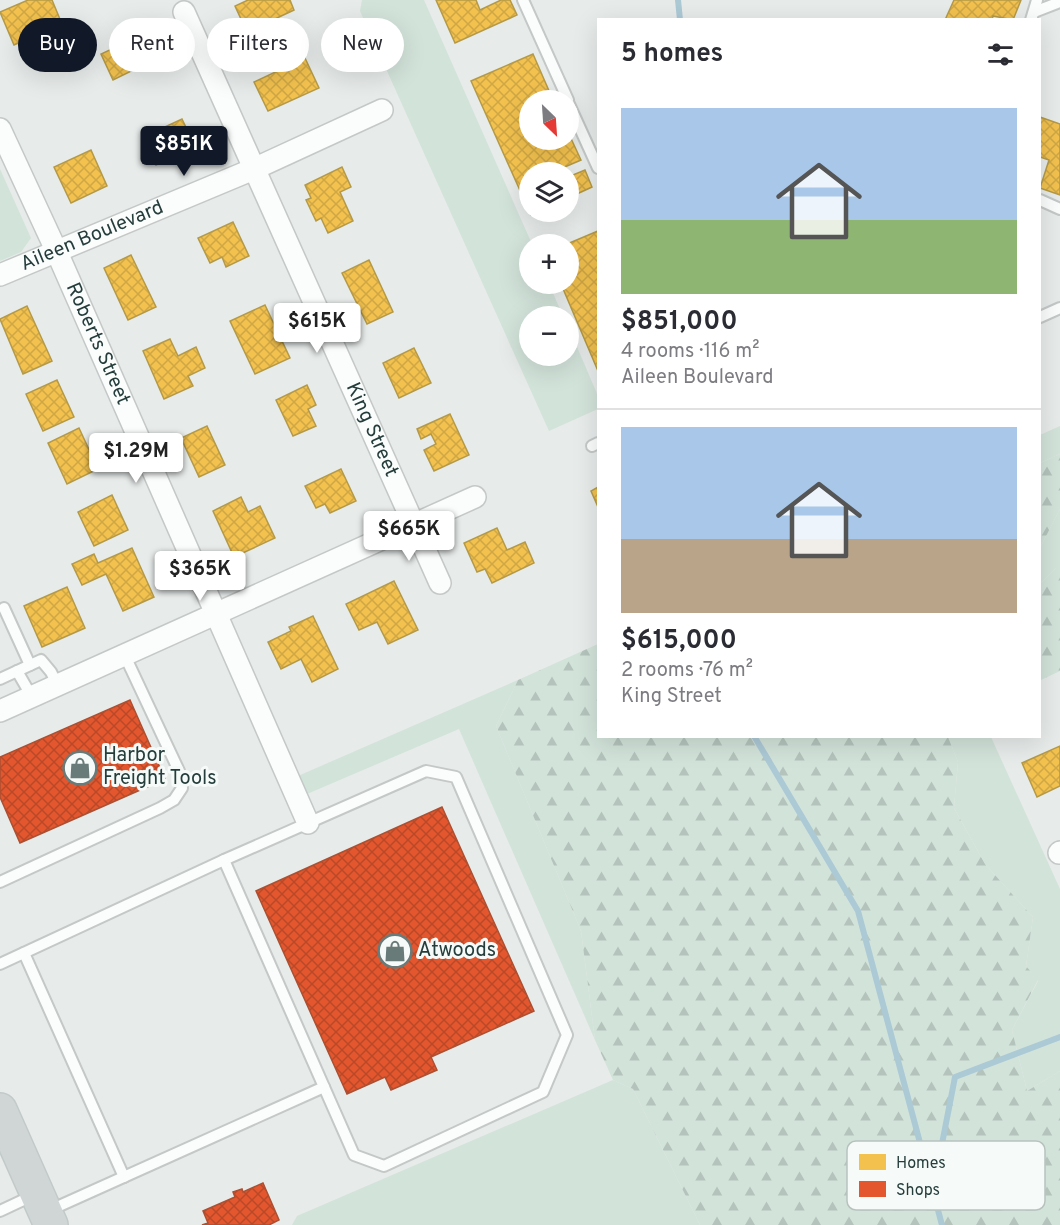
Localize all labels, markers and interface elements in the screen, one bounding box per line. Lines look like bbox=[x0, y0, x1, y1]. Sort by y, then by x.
chip: Buy bbox=[18, 18, 97, 72]
chip: Rent bbox=[109, 18, 195, 72]
chip: Filters bbox=[207, 18, 309, 72]
chip: New bbox=[321, 18, 404, 72]
text: 5 homes bbox=[621, 38, 723, 71]
icon: filters bbox=[984, 38, 1017, 71]
north arrow bbox=[519, 90, 579, 150]
map controls bbox=[519, 90, 579, 366]
pin: $851K bbox=[142, 126, 226, 177]
text: $851K bbox=[155, 132, 214, 158]
icon: home bbox=[765, 147, 873, 255]
button: layers bbox=[519, 162, 579, 222]
street label: Aileen Boulevard bbox=[17, 195, 168, 278]
button: + bbox=[519, 234, 579, 294]
street label: Roberts Street bbox=[59, 279, 136, 409]
pin: $615K bbox=[275, 303, 359, 354]
button: − bbox=[519, 306, 579, 366]
text: $851,000 bbox=[621, 306, 738, 339]
text: $615K bbox=[288, 309, 346, 335]
text: 4 rooms · 116 m² bbox=[621, 339, 759, 365]
text: Aileen Boulevard bbox=[621, 365, 773, 391]
street label: King Street bbox=[339, 379, 404, 481]
pin: $1.29M bbox=[87, 433, 185, 484]
text: $1.29M bbox=[103, 439, 169, 465]
icon: home bbox=[765, 466, 873, 574]
pin: $665K bbox=[367, 511, 451, 562]
text: $665K bbox=[377, 517, 441, 543]
pin: $365K bbox=[158, 551, 242, 602]
text: $365K bbox=[169, 557, 231, 583]
text: $615,000 bbox=[621, 625, 737, 658]
text: 2 rooms · 76 m² bbox=[621, 658, 753, 684]
text: King Street bbox=[621, 684, 722, 710]
place label: Harbor Freight Tools bbox=[103, 743, 217, 792]
shop icon: Harbor Freight Tools bbox=[62, 750, 98, 786]
shop icon: Atwoods bbox=[377, 933, 413, 969]
place label: Atwoods bbox=[418, 938, 496, 964]
legend bbox=[847, 1141, 1045, 1210]
text: Homes bbox=[896, 1154, 946, 1174]
text: Shops bbox=[896, 1181, 940, 1201]

